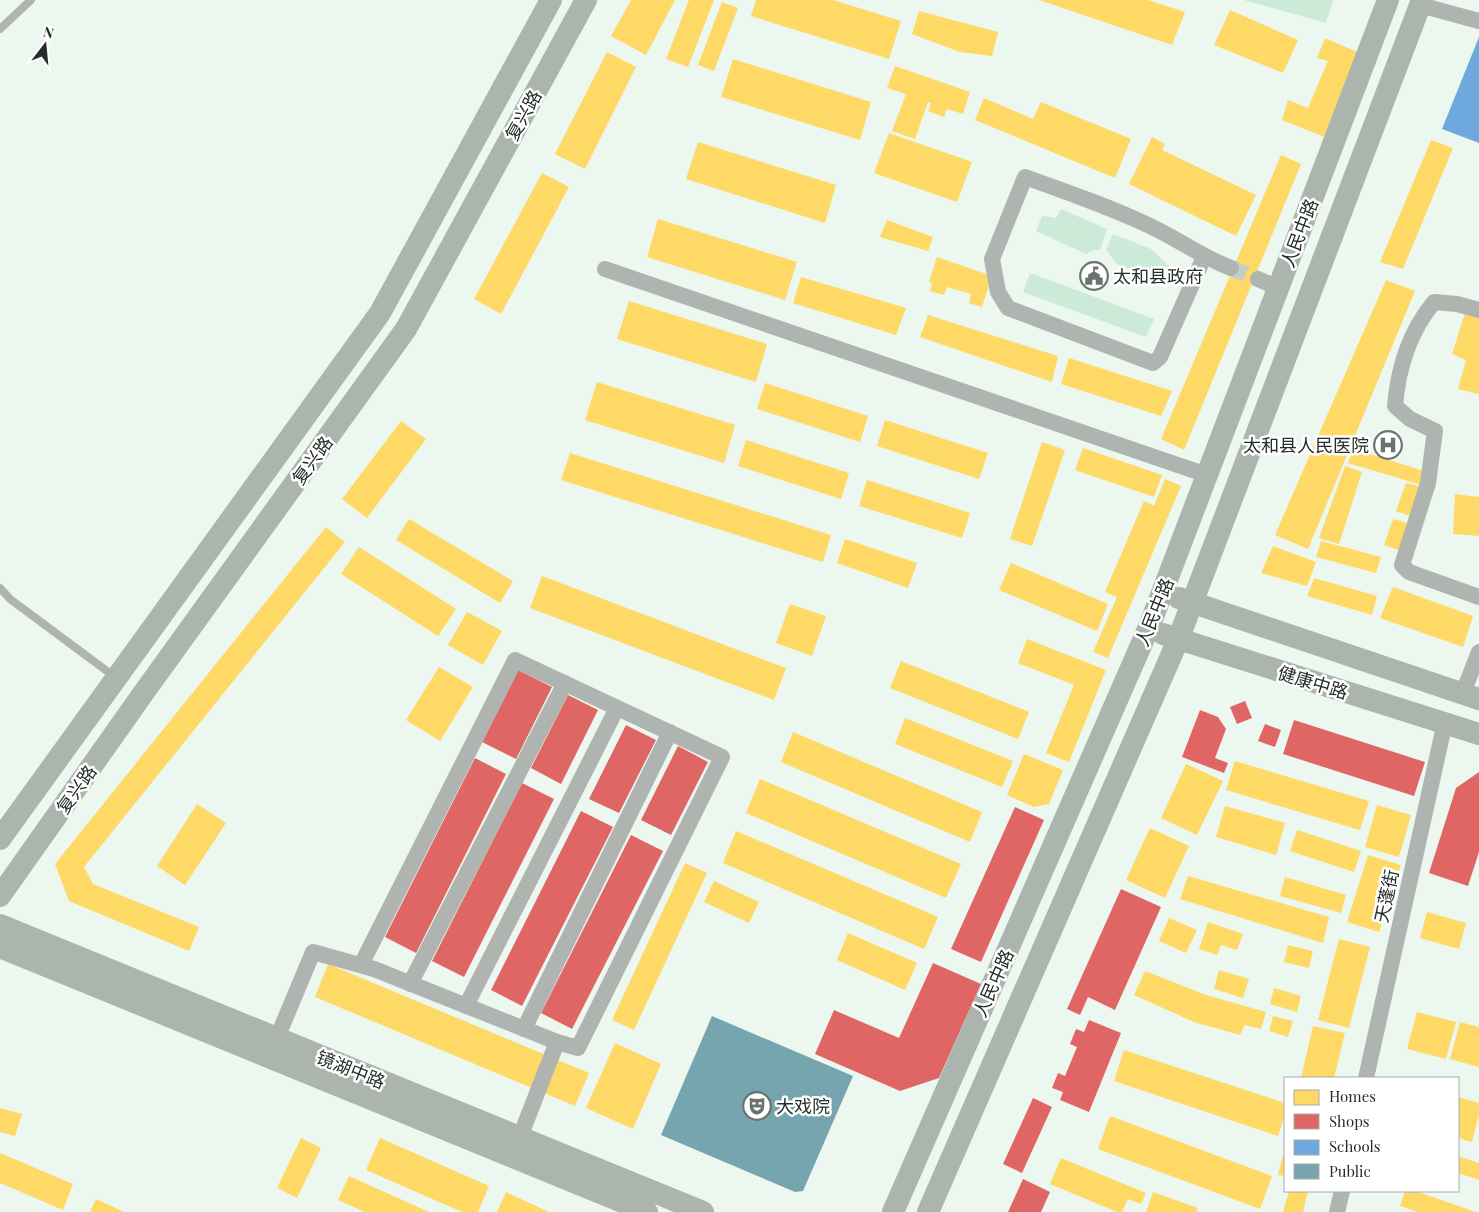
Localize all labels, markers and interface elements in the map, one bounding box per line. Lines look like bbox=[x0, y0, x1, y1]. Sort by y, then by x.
north arrow bbox=[20, 20, 70, 70]
text: N bbox=[41, 21, 56, 43]
street label: 复兴路 bbox=[499, 86, 547, 144]
street label: 人民中路 bbox=[1275, 195, 1323, 271]
public building icon: 太和县政府 bbox=[1079, 261, 1109, 291]
place label: 太和县政府 bbox=[1113, 264, 1203, 288]
hospital icon: 太和县人民医院 bbox=[1373, 430, 1403, 460]
street label: 复兴路 bbox=[286, 431, 338, 489]
place label: 太和县人民医院 bbox=[1243, 433, 1369, 457]
street label: 人民中路 bbox=[1129, 574, 1179, 650]
street label: 健康中路 bbox=[1275, 660, 1351, 704]
street label: 复兴路 bbox=[51, 760, 101, 818]
street label: 天蓬街 bbox=[1369, 867, 1403, 925]
street label: 人民中路 bbox=[967, 945, 1019, 1021]
street label: 镜湖中路 bbox=[313, 1044, 389, 1094]
legend bbox=[1284, 1077, 1459, 1192]
text: Homes bbox=[1329, 1086, 1376, 1106]
theatre icon: 大戏院 bbox=[742, 1091, 772, 1121]
place label: 大戏院 bbox=[776, 1094, 830, 1118]
text: Shops bbox=[1329, 1111, 1370, 1131]
text: Schools bbox=[1329, 1136, 1381, 1156]
text: Public bbox=[1329, 1161, 1371, 1181]

